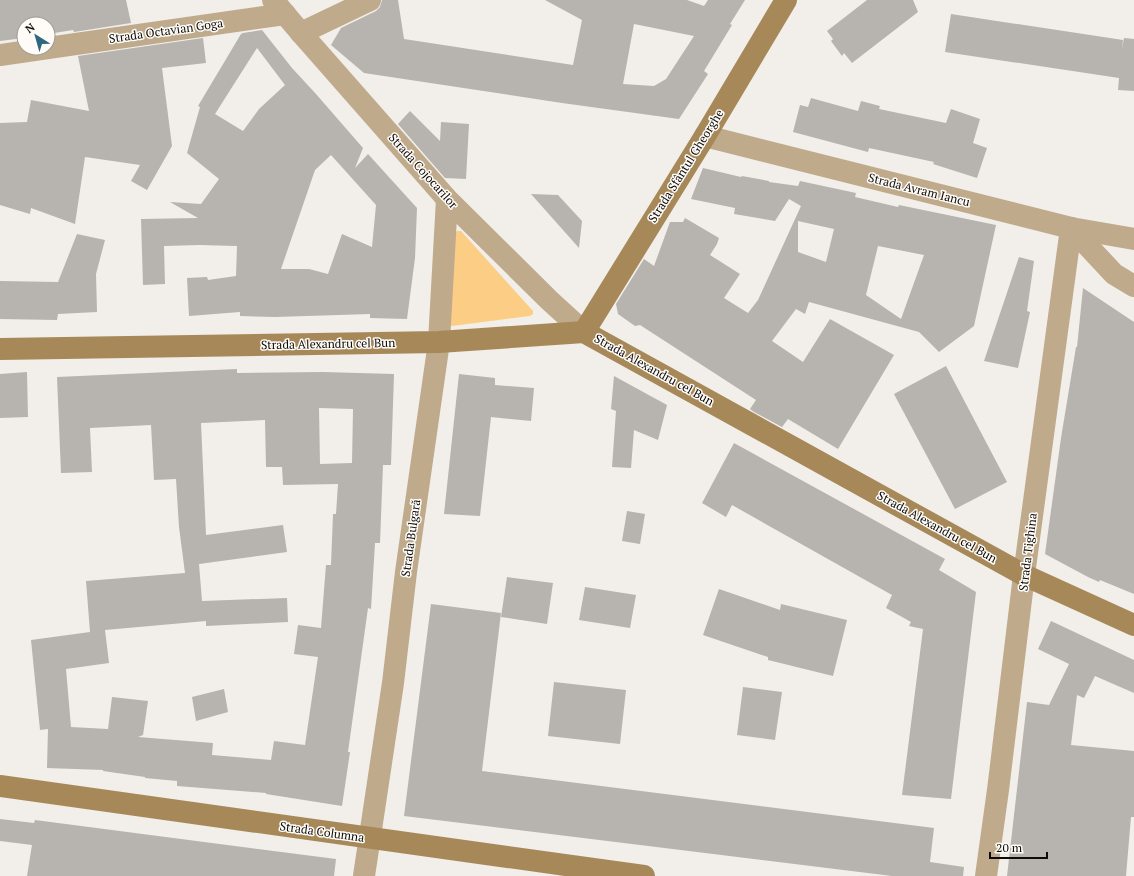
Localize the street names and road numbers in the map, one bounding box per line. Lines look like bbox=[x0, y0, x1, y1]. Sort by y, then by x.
street label: Strada Octavian Goga bbox=[108, 15, 224, 46]
street label: Strada Sfântul Gheorghe bbox=[645, 106, 727, 225]
street label: Strada Cojocarilor bbox=[386, 130, 461, 212]
street label: Strada Avram Iancu bbox=[867, 170, 972, 209]
street label: Strada Alexandru cel Bun bbox=[592, 330, 717, 409]
street label: Strada Alexandru cel Bun bbox=[261, 335, 395, 352]
street label: Strada Alexandru cel Bun bbox=[875, 487, 1000, 566]
street label: Strada Bulgară bbox=[398, 498, 423, 578]
street label: Strada Tighina bbox=[1015, 512, 1040, 592]
street label: Strada Columna bbox=[279, 818, 365, 845]

